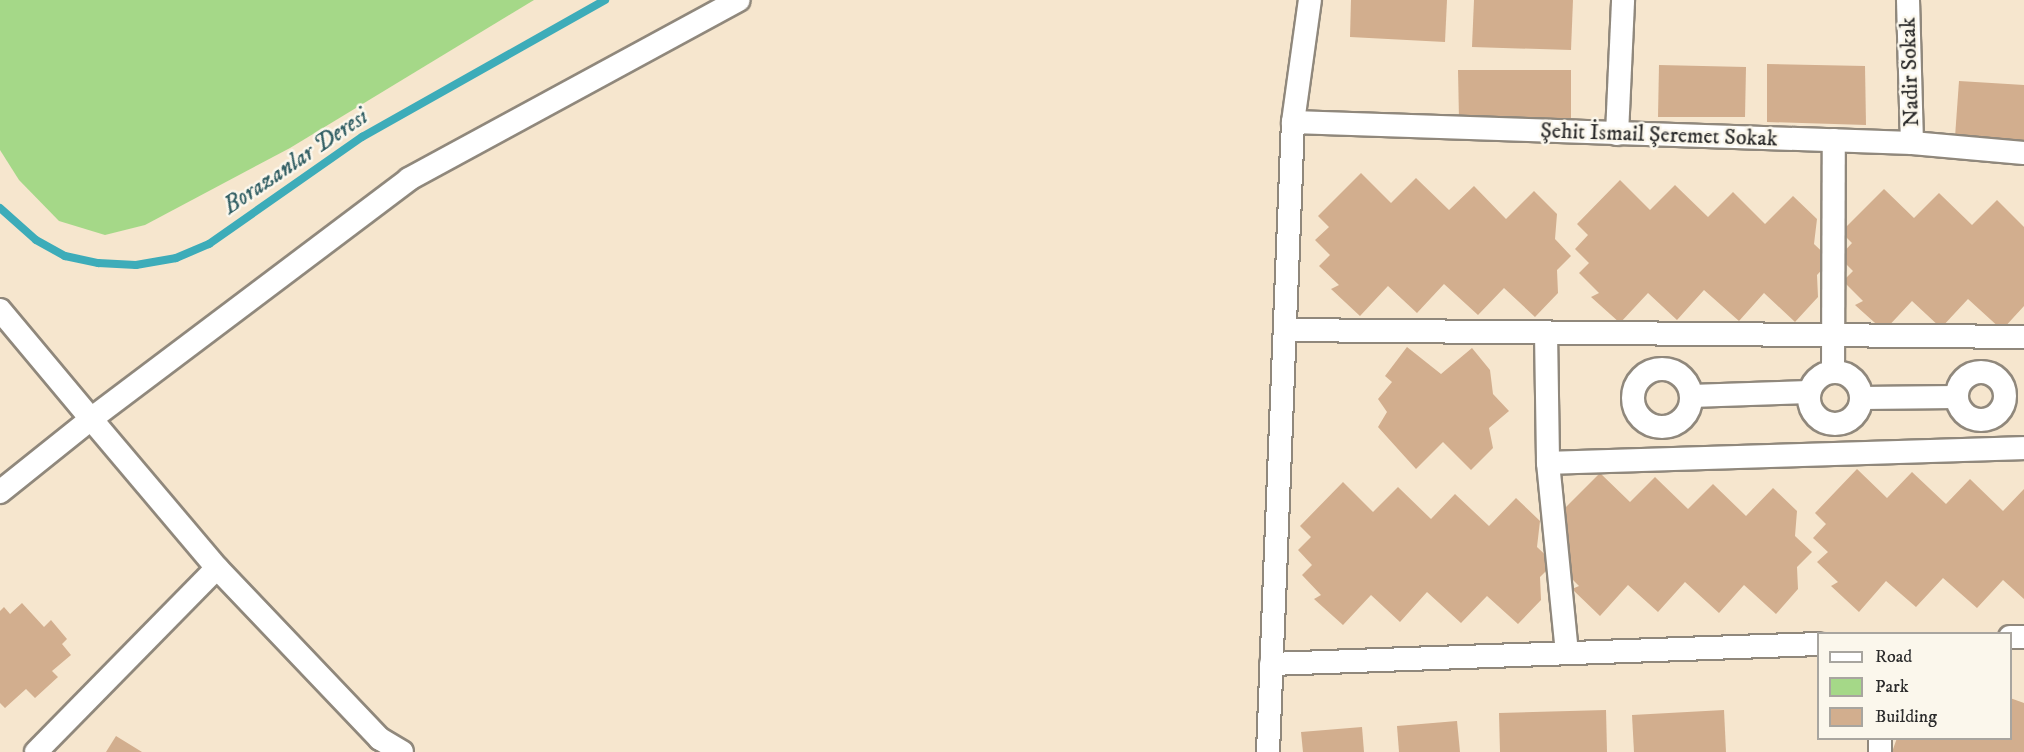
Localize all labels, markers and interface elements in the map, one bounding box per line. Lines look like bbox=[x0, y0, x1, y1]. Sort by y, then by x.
street label: Nadir Sokak bbox=[1895, 17, 1925, 127]
water label: Borazanlar Deresi bbox=[218, 103, 374, 221]
street label: Şehit İsmail Şeremet Sokak bbox=[1540, 118, 1778, 152]
legend bbox=[1817, 632, 2012, 740]
text: Road bbox=[1875, 646, 1912, 668]
text: Park bbox=[1875, 676, 1909, 698]
text: Building bbox=[1875, 706, 1937, 728]

